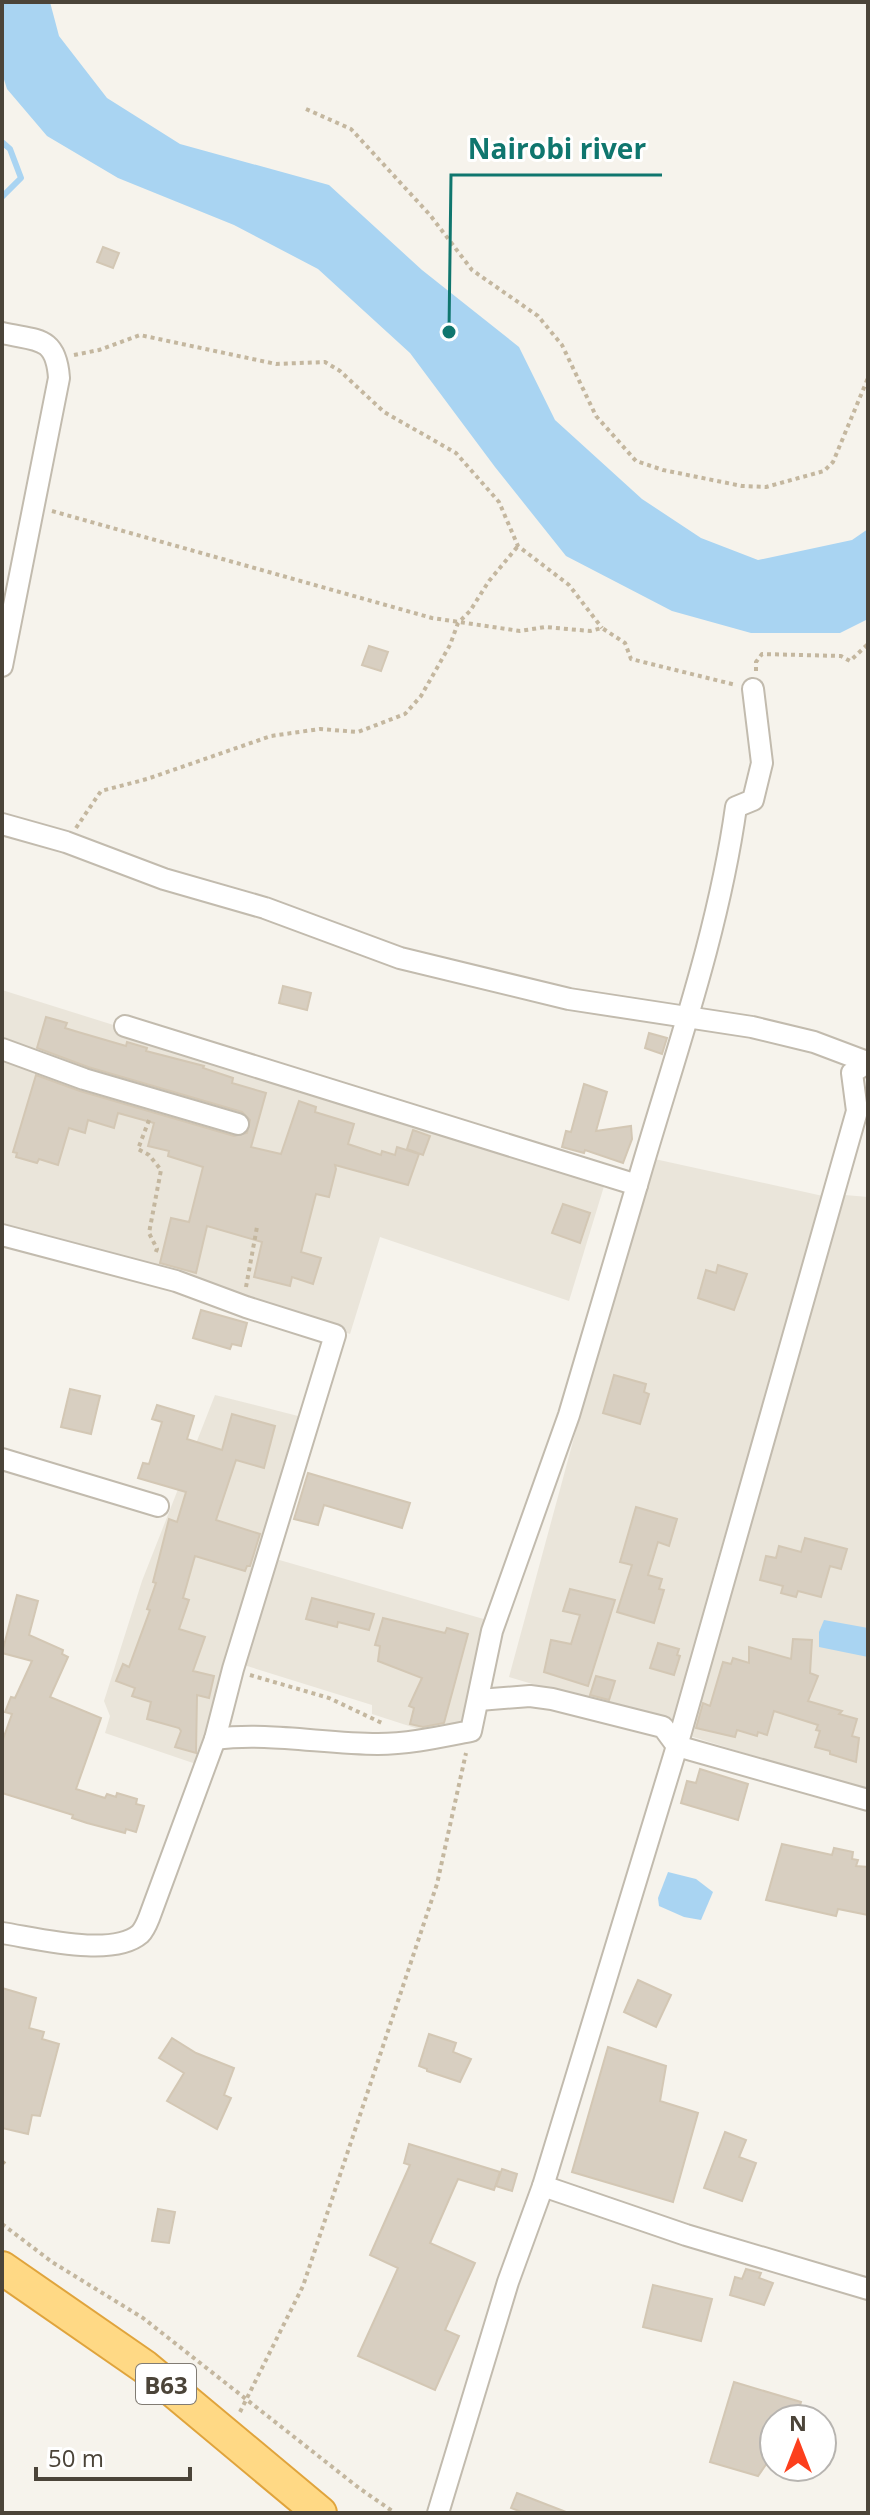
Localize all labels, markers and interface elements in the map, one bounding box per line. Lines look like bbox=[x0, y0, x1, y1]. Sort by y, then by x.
callout: Nairobi river bbox=[451, 123, 662, 175]
text: Nairobi river bbox=[468, 129, 646, 167]
road number: B63 bbox=[136, 2364, 196, 2404]
north arrow bbox=[758, 2403, 838, 2483]
text: N bbox=[789, 2407, 807, 2437]
scale bar bbox=[36, 2431, 190, 2481]
text: 50 m bbox=[48, 2441, 104, 2474]

